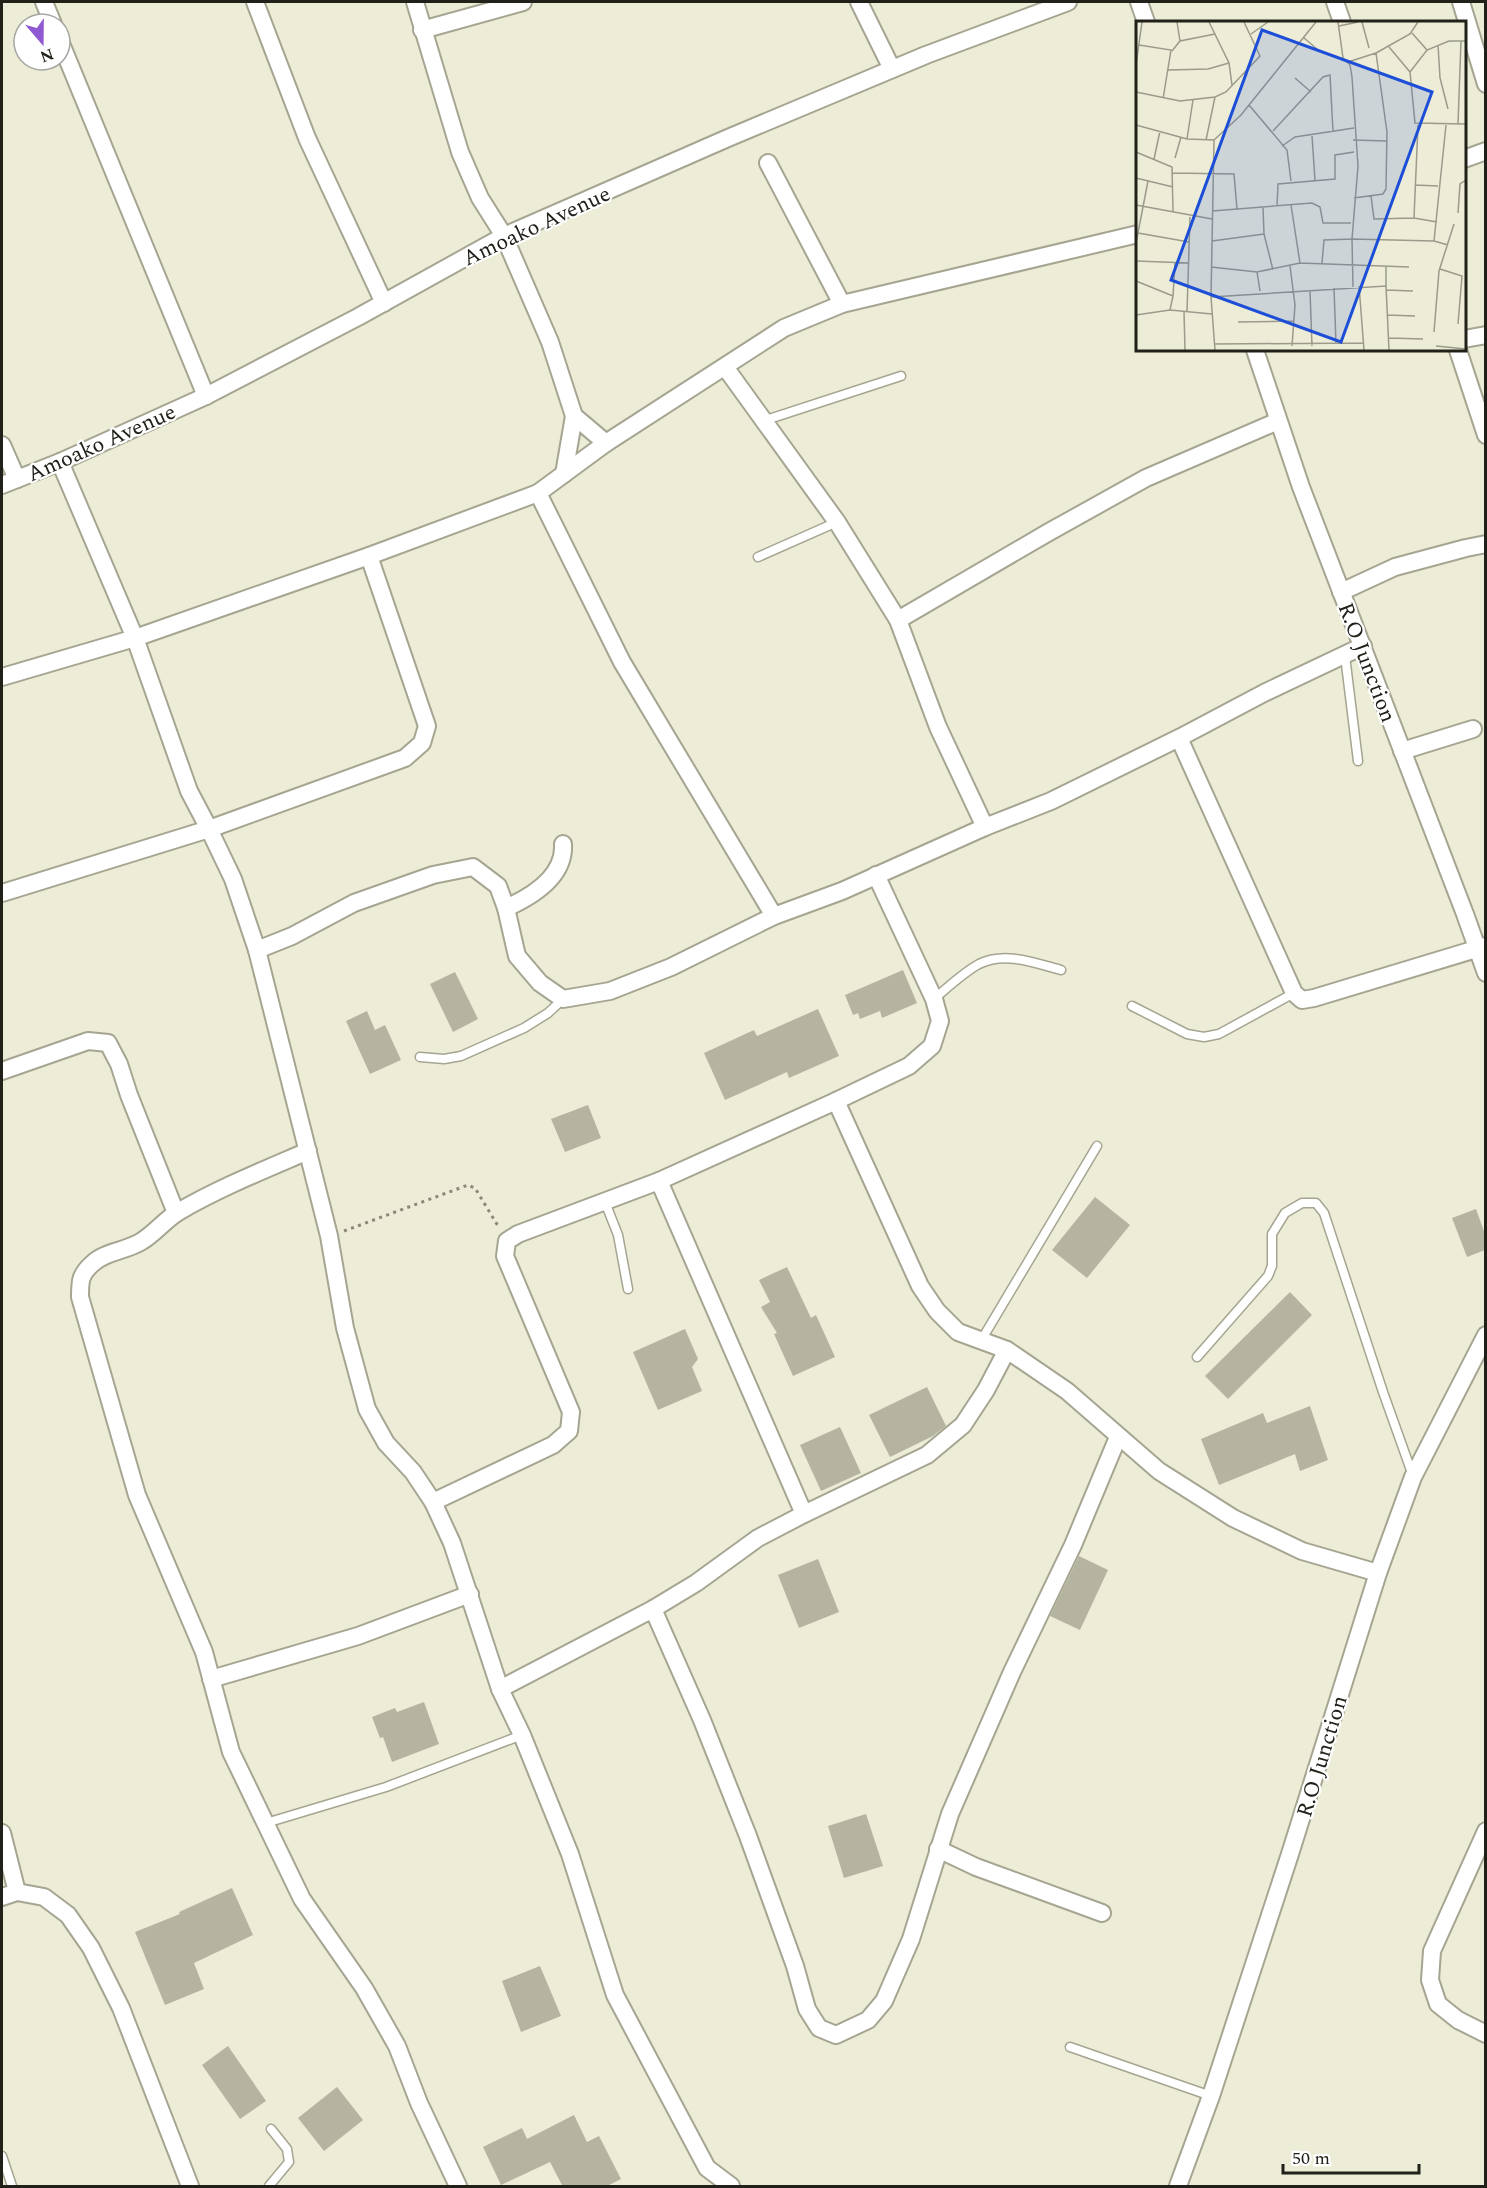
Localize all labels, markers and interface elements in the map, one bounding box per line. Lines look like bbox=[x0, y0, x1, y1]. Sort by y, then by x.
north arrow bbox=[12, 12, 72, 72]
inset map bbox=[1136, 21, 1466, 351]
text: N bbox=[37, 42, 57, 69]
street label: Amoako Avenue bbox=[457, 178, 616, 275]
street label: Amoako Avenue bbox=[22, 396, 181, 491]
street label: R.O Junction bbox=[1329, 598, 1405, 727]
street label: R.O Junction bbox=[1288, 1691, 1357, 1822]
scale bar bbox=[1283, 2137, 1420, 2175]
text: 50 m bbox=[1292, 2145, 1330, 2172]

